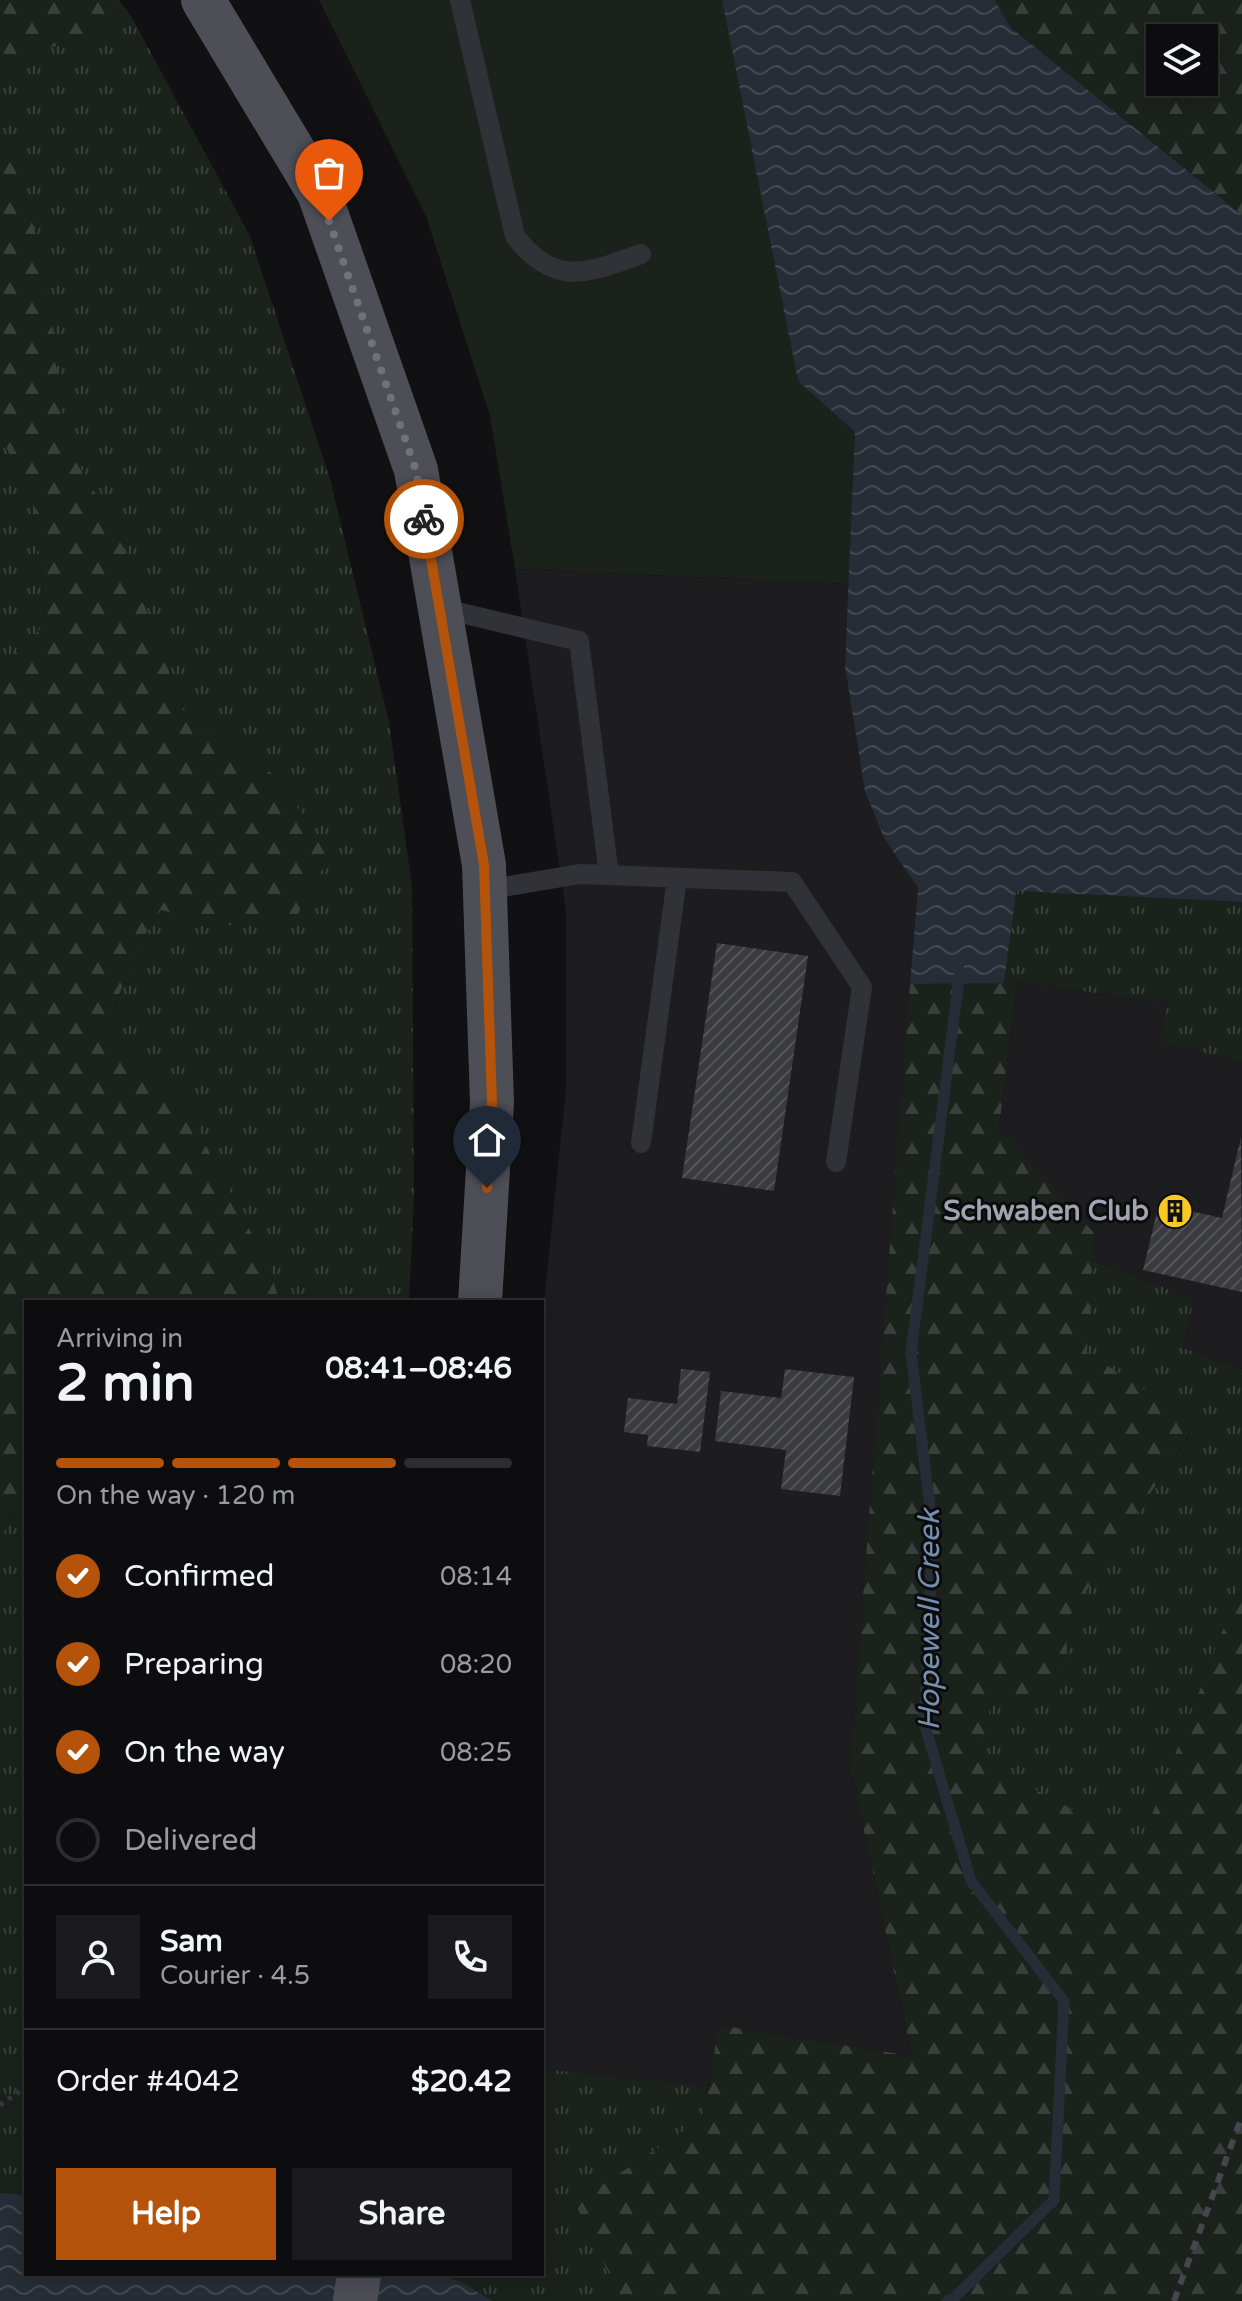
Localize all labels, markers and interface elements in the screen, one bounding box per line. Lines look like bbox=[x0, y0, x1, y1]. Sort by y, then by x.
map controls bbox=[1146, 24, 1218, 96]
button: layers bbox=[1146, 24, 1218, 96]
pin bbox=[295, 139, 363, 221]
icon: bag bbox=[307, 151, 351, 195]
courier bbox=[384, 479, 464, 559]
icon: bike bbox=[402, 497, 446, 541]
pin bbox=[453, 1106, 521, 1188]
icon: home bbox=[465, 1118, 509, 1162]
building icon: Schwaben Club bbox=[1156, 1192, 1194, 1230]
place label: Schwaben Club bbox=[943, 1194, 1149, 1228]
text: Arriving in bbox=[56, 1323, 183, 1354]
text: 08:41–08:46 bbox=[325, 1350, 512, 1387]
text: 2 min bbox=[56, 1352, 195, 1415]
text: On the way · 120 m bbox=[56, 1480, 295, 1511]
water label: Hopewell Creek bbox=[911, 1507, 948, 1731]
icon: check bbox=[56, 1554, 100, 1598]
text: Confirmed bbox=[124, 1558, 275, 1595]
text: 08:14 bbox=[440, 1561, 512, 1592]
icon: check bbox=[56, 1642, 100, 1686]
text: Preparing bbox=[124, 1646, 264, 1683]
text: 08:20 bbox=[440, 1649, 512, 1680]
icon: check bbox=[56, 1730, 100, 1774]
text: On the way bbox=[124, 1734, 285, 1771]
text: 08:25 bbox=[440, 1737, 512, 1768]
text: Delivered bbox=[124, 1822, 258, 1859]
button: person bbox=[56, 1915, 140, 1999]
button: phone bbox=[428, 1915, 512, 1999]
text: Sam bbox=[160, 1923, 223, 1960]
text: Courier · 4.5 bbox=[160, 1960, 310, 1991]
text: Order #4042 bbox=[56, 2063, 240, 2100]
text: $20.42 bbox=[411, 2063, 512, 2100]
button: Help bbox=[56, 2168, 276, 2260]
button: Share bbox=[292, 2168, 512, 2260]

